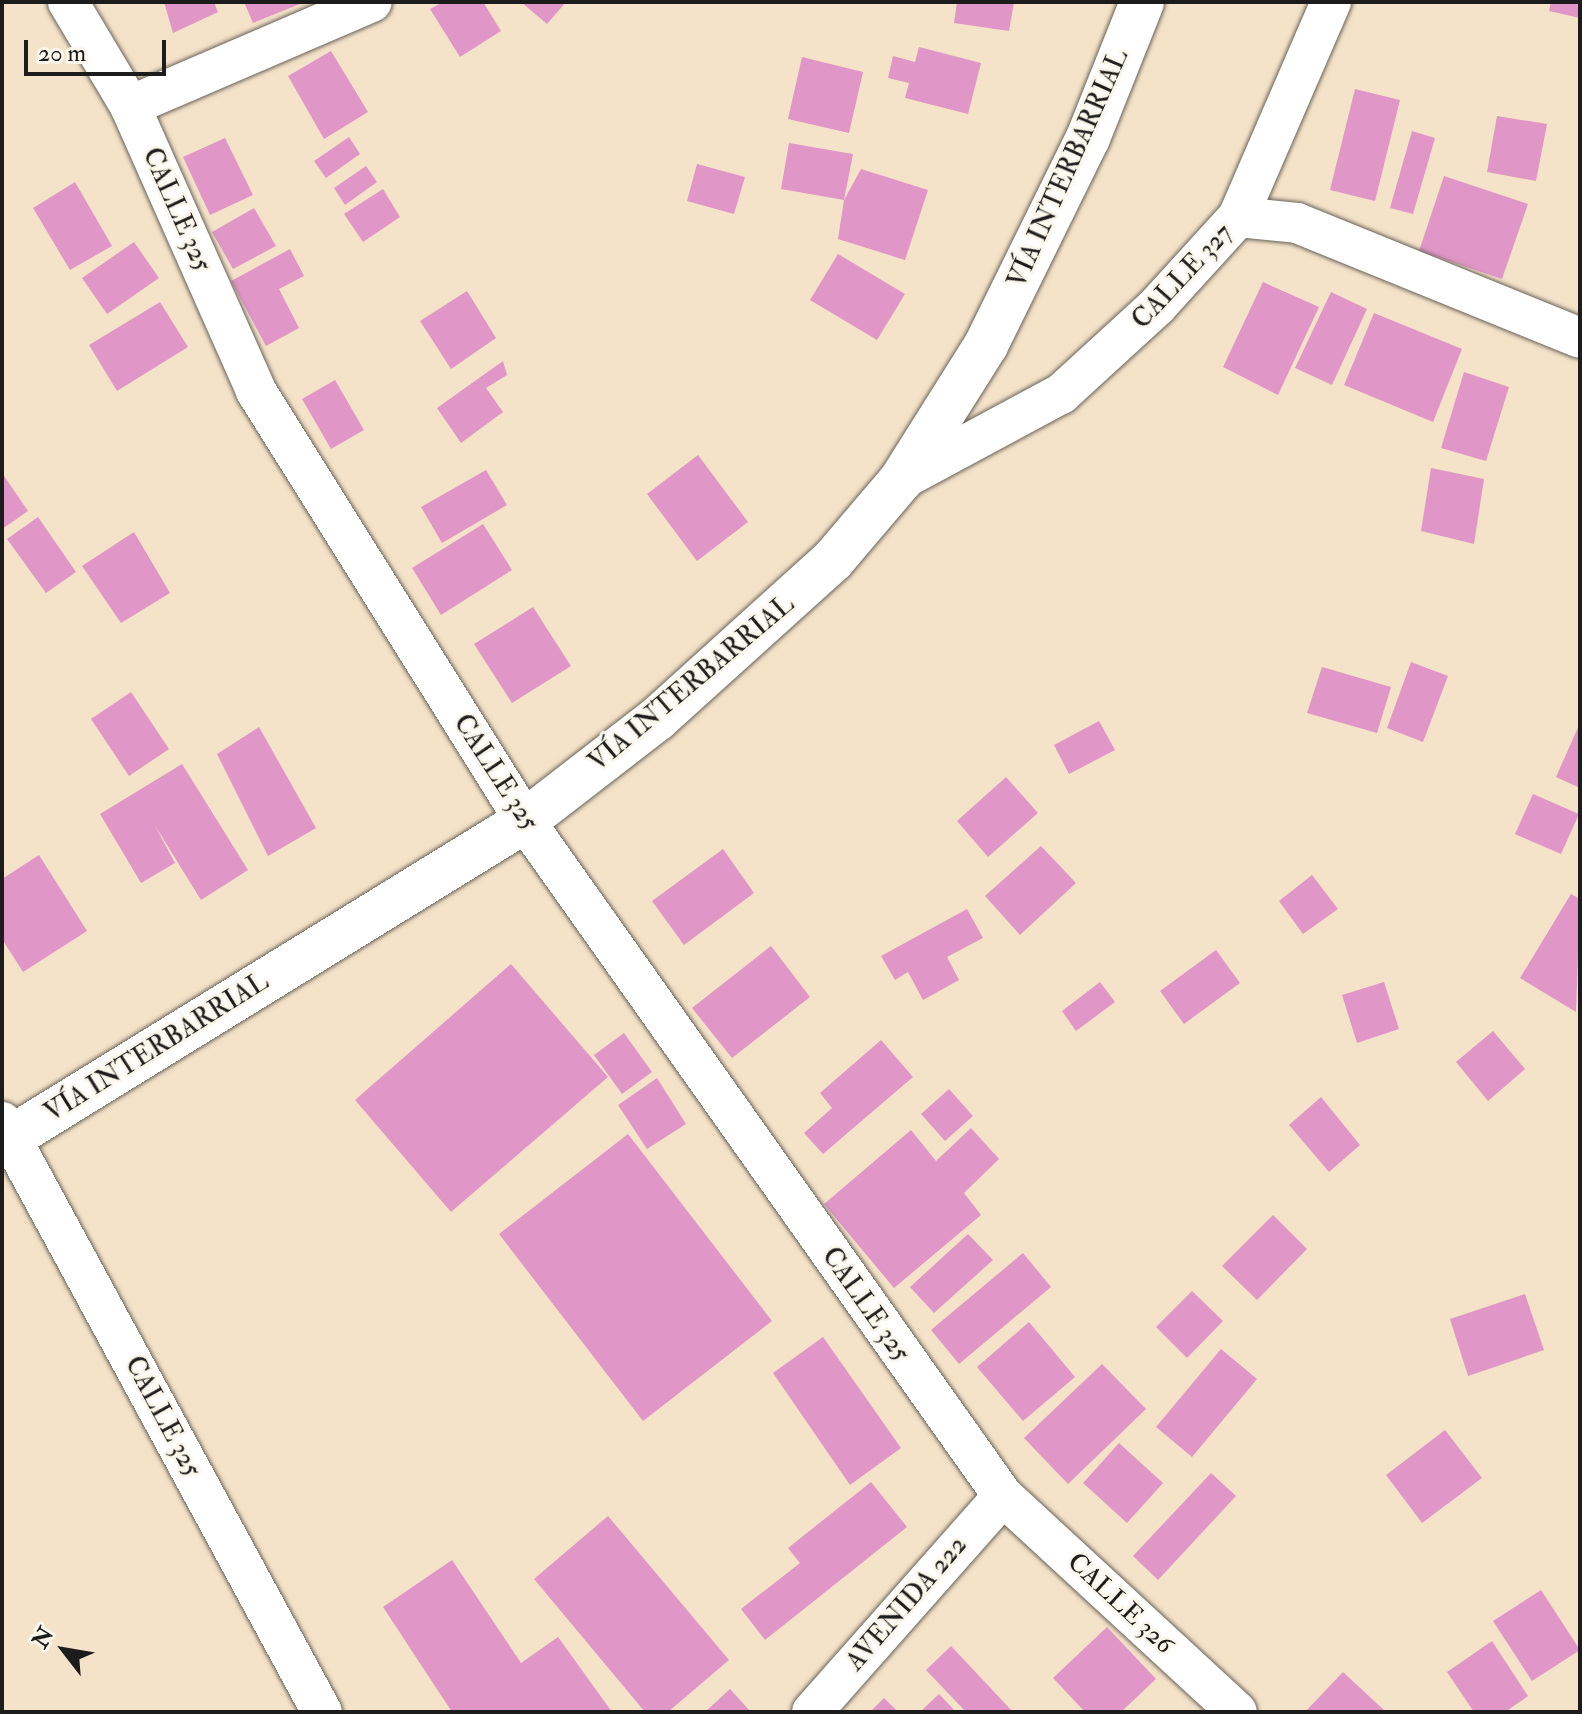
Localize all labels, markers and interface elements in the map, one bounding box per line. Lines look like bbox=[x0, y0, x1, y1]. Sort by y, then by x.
scale bar bbox=[28, 24, 170, 74]
text: 20 m bbox=[38, 38, 86, 69]
street label: VÍA INTERBARRIAL bbox=[1002, 45, 1136, 293]
street label: CALLE 325 bbox=[135, 143, 217, 277]
street label: CALLE 327 bbox=[1126, 218, 1240, 336]
street label: VÍA INTERBARRIAL bbox=[583, 589, 801, 779]
street label: CALLE 325 bbox=[446, 709, 544, 837]
street label: VÍA INTERBARRIAL bbox=[39, 966, 275, 1130]
street label: CALLE 325 bbox=[814, 1242, 916, 1368]
street label: CALLE 325 bbox=[117, 1351, 207, 1483]
street label: AVENIDA 222 bbox=[840, 1530, 974, 1678]
street label: CALLE 326 bbox=[1060, 1547, 1180, 1661]
north arrow bbox=[24, 1610, 104, 1690]
text: N bbox=[26, 1622, 60, 1653]

